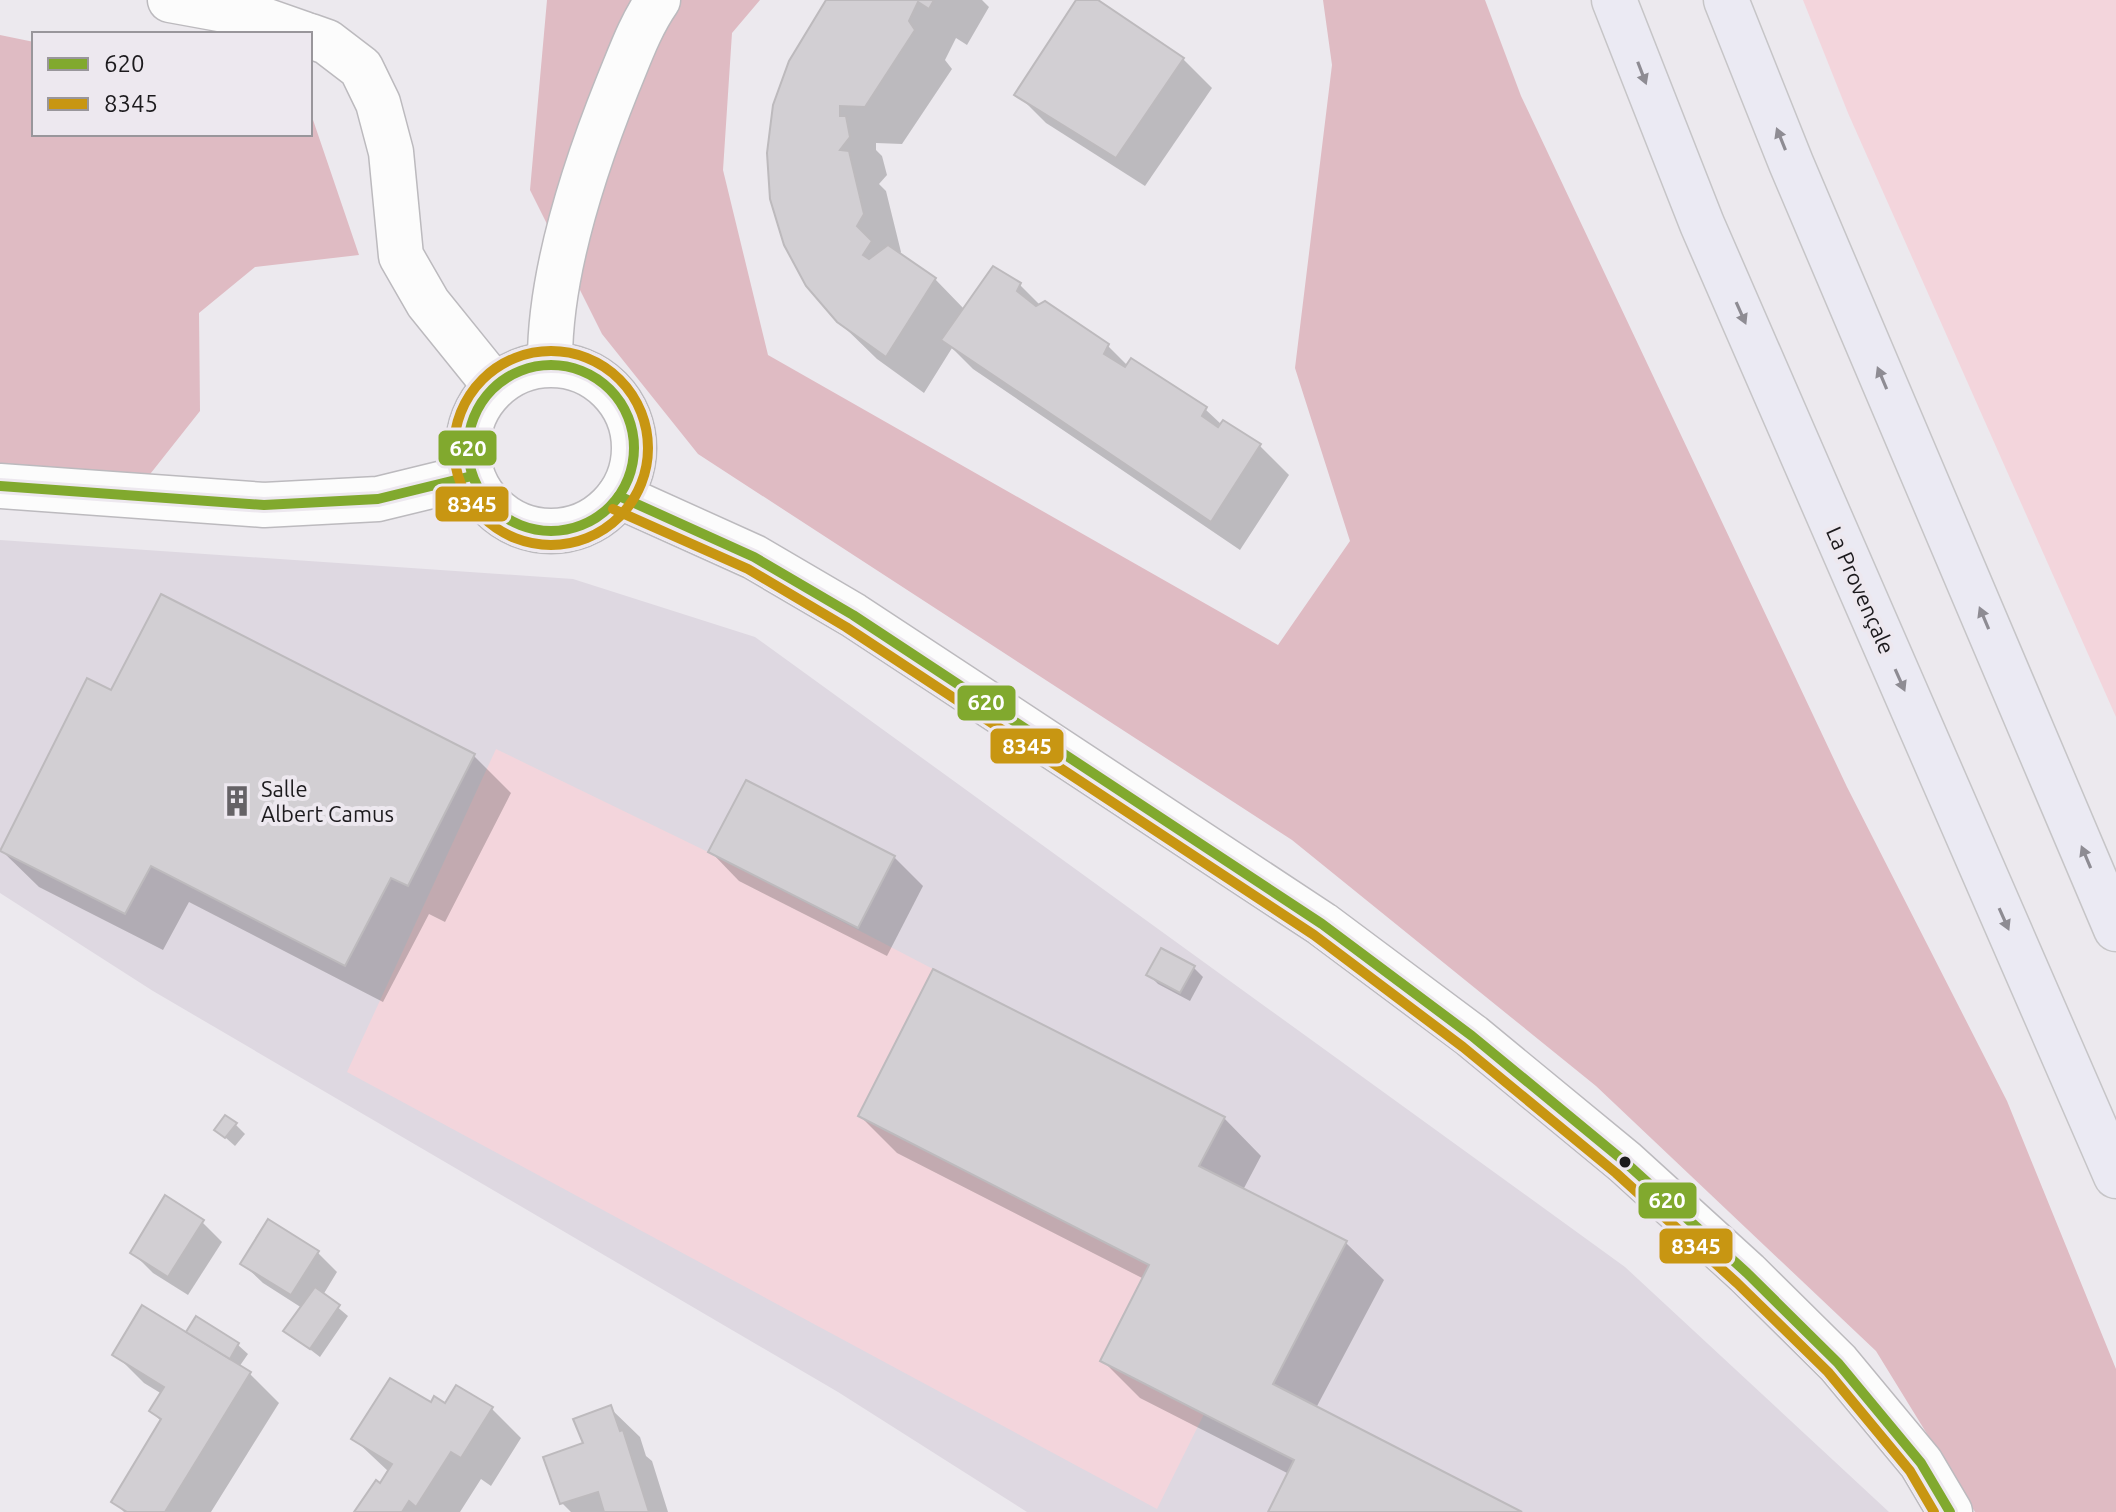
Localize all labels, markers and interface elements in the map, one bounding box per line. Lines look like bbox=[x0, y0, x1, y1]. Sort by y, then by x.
legend bbox=[32, 32, 312, 136]
text: 620 bbox=[104, 50, 145, 77]
one-way arrow bbox=[1636, 61, 1649, 85]
text: 8345 bbox=[104, 90, 158, 117]
one-way arrow bbox=[1775, 127, 1788, 151]
one-way arrow bbox=[1734, 302, 1747, 325]
one-way arrow bbox=[1876, 366, 1889, 390]
line badge: 620 bbox=[437, 429, 498, 467]
text: 620 bbox=[449, 435, 487, 460]
line badge: 8345 bbox=[434, 485, 510, 523]
text: 8345 bbox=[447, 491, 497, 516]
street label: La Provençale bbox=[1822, 522, 1900, 658]
one-way arrow bbox=[1977, 606, 1990, 630]
one-way arrow bbox=[1894, 668, 1907, 692]
line badge: 620 bbox=[956, 684, 1017, 722]
text: 620 bbox=[967, 689, 1005, 714]
line badge: 8345 bbox=[989, 727, 1065, 765]
text: 8345 bbox=[1002, 733, 1052, 758]
place label: Salle Albert Camus bbox=[261, 776, 394, 826]
building icon: Salle Albert Camus bbox=[220, 784, 254, 818]
one-way arrow bbox=[2079, 845, 2092, 869]
one-way arrow bbox=[1997, 907, 2010, 930]
unlabelled marker bbox=[1617, 1154, 1633, 1170]
line badge: 620 bbox=[1637, 1181, 1698, 1220]
text: 620 bbox=[1648, 1187, 1686, 1212]
line badge: 8345 bbox=[1658, 1227, 1734, 1265]
text: 8345 bbox=[1671, 1233, 1721, 1258]

